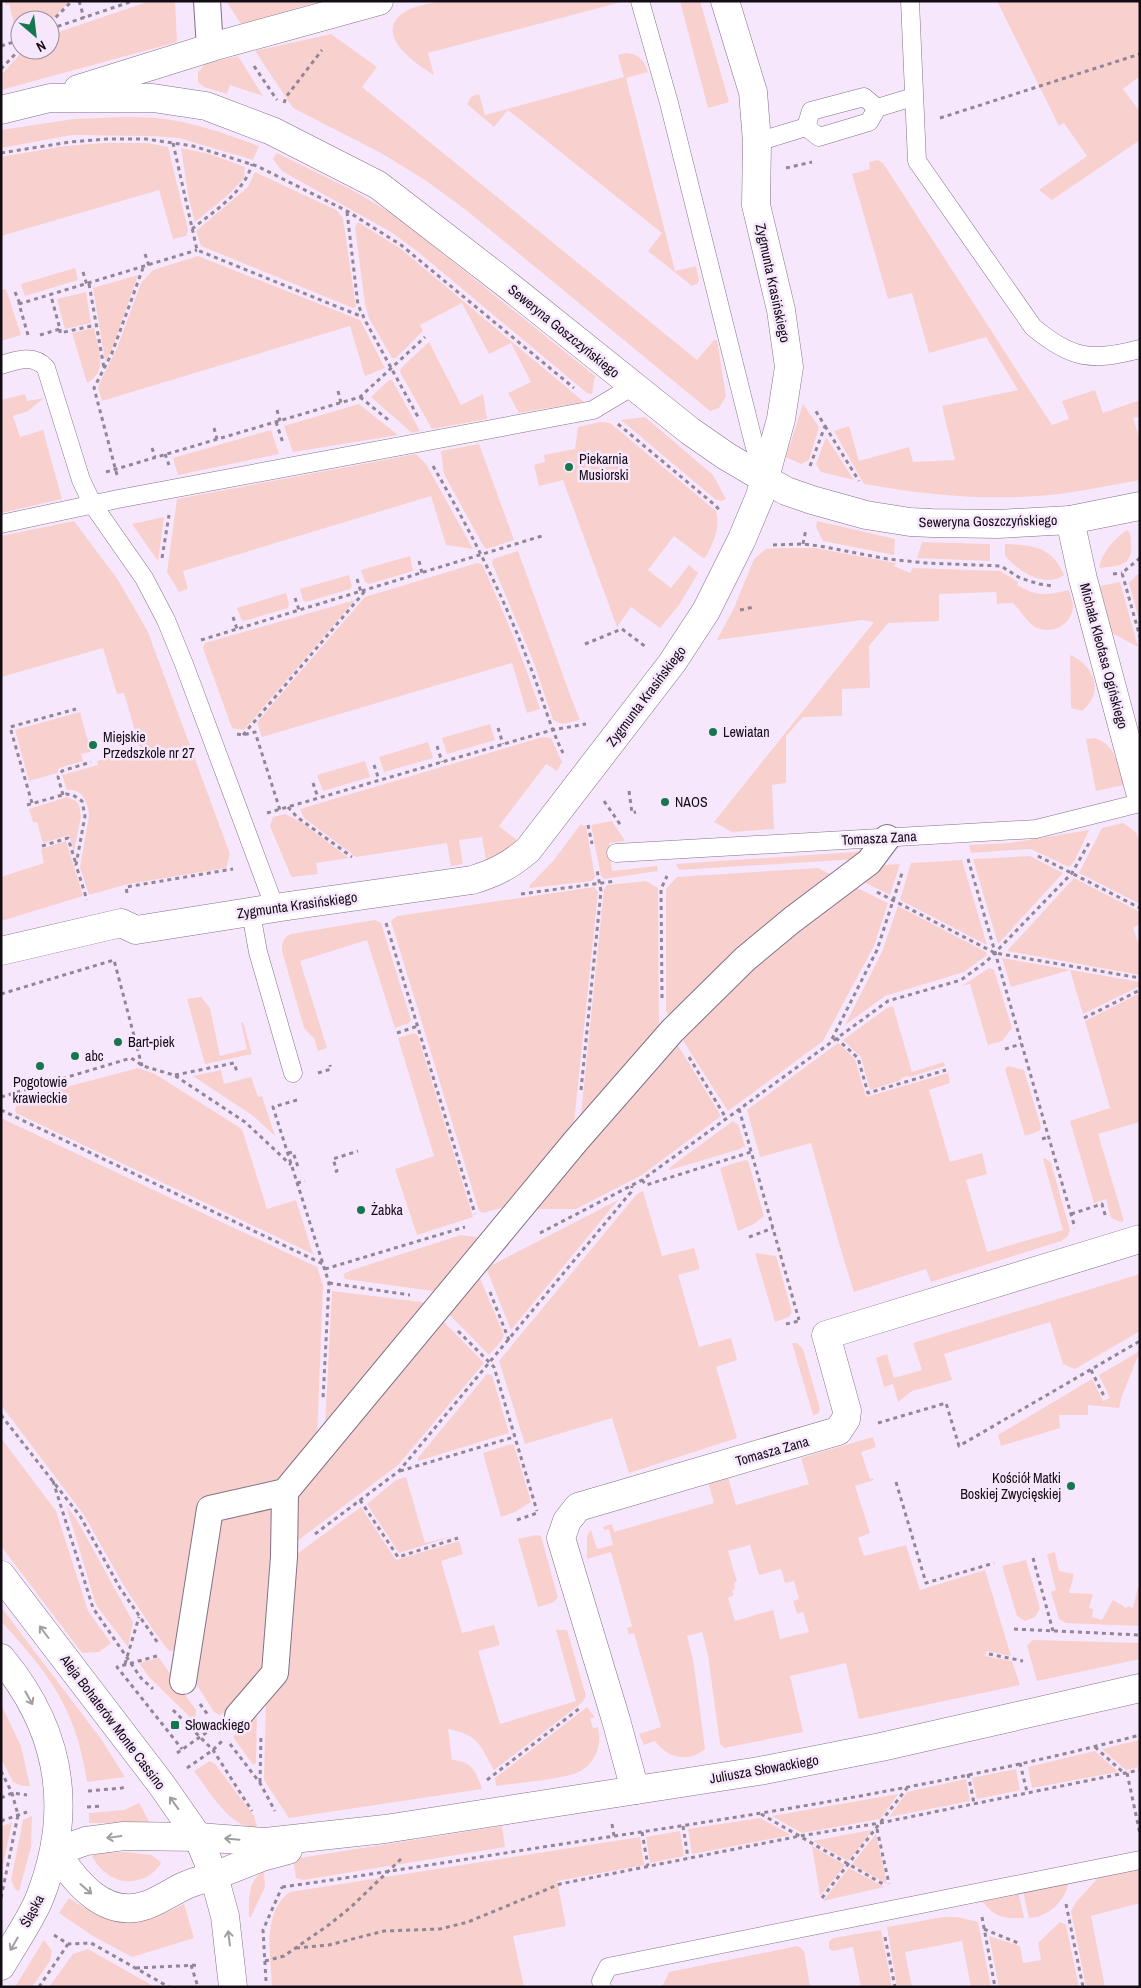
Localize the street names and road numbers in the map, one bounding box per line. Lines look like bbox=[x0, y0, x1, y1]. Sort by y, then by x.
street label: Zygmunta Krasińskiego bbox=[752, 222, 794, 344]
street label: Seweryna Goszczyńskiego bbox=[505, 280, 623, 382]
street label: Seweryna Goszczyńskiego bbox=[919, 511, 1057, 531]
street label: Michała Kleofasa Ogińskiego bbox=[1076, 581, 1132, 731]
street label: Zygmunta Krasińskiego bbox=[602, 642, 690, 750]
street label: Tomasza Zana bbox=[841, 827, 918, 849]
street label: Zygmunta Krasińskiego bbox=[236, 888, 358, 922]
street label: Tomasza Zana bbox=[733, 1432, 811, 1470]
street label: Aleja Bohaterów Monte Cassino bbox=[56, 1650, 170, 1793]
street label: Juliusza Słowackiego bbox=[708, 1751, 820, 1787]
street label: Śląska bbox=[16, 1891, 48, 1930]

